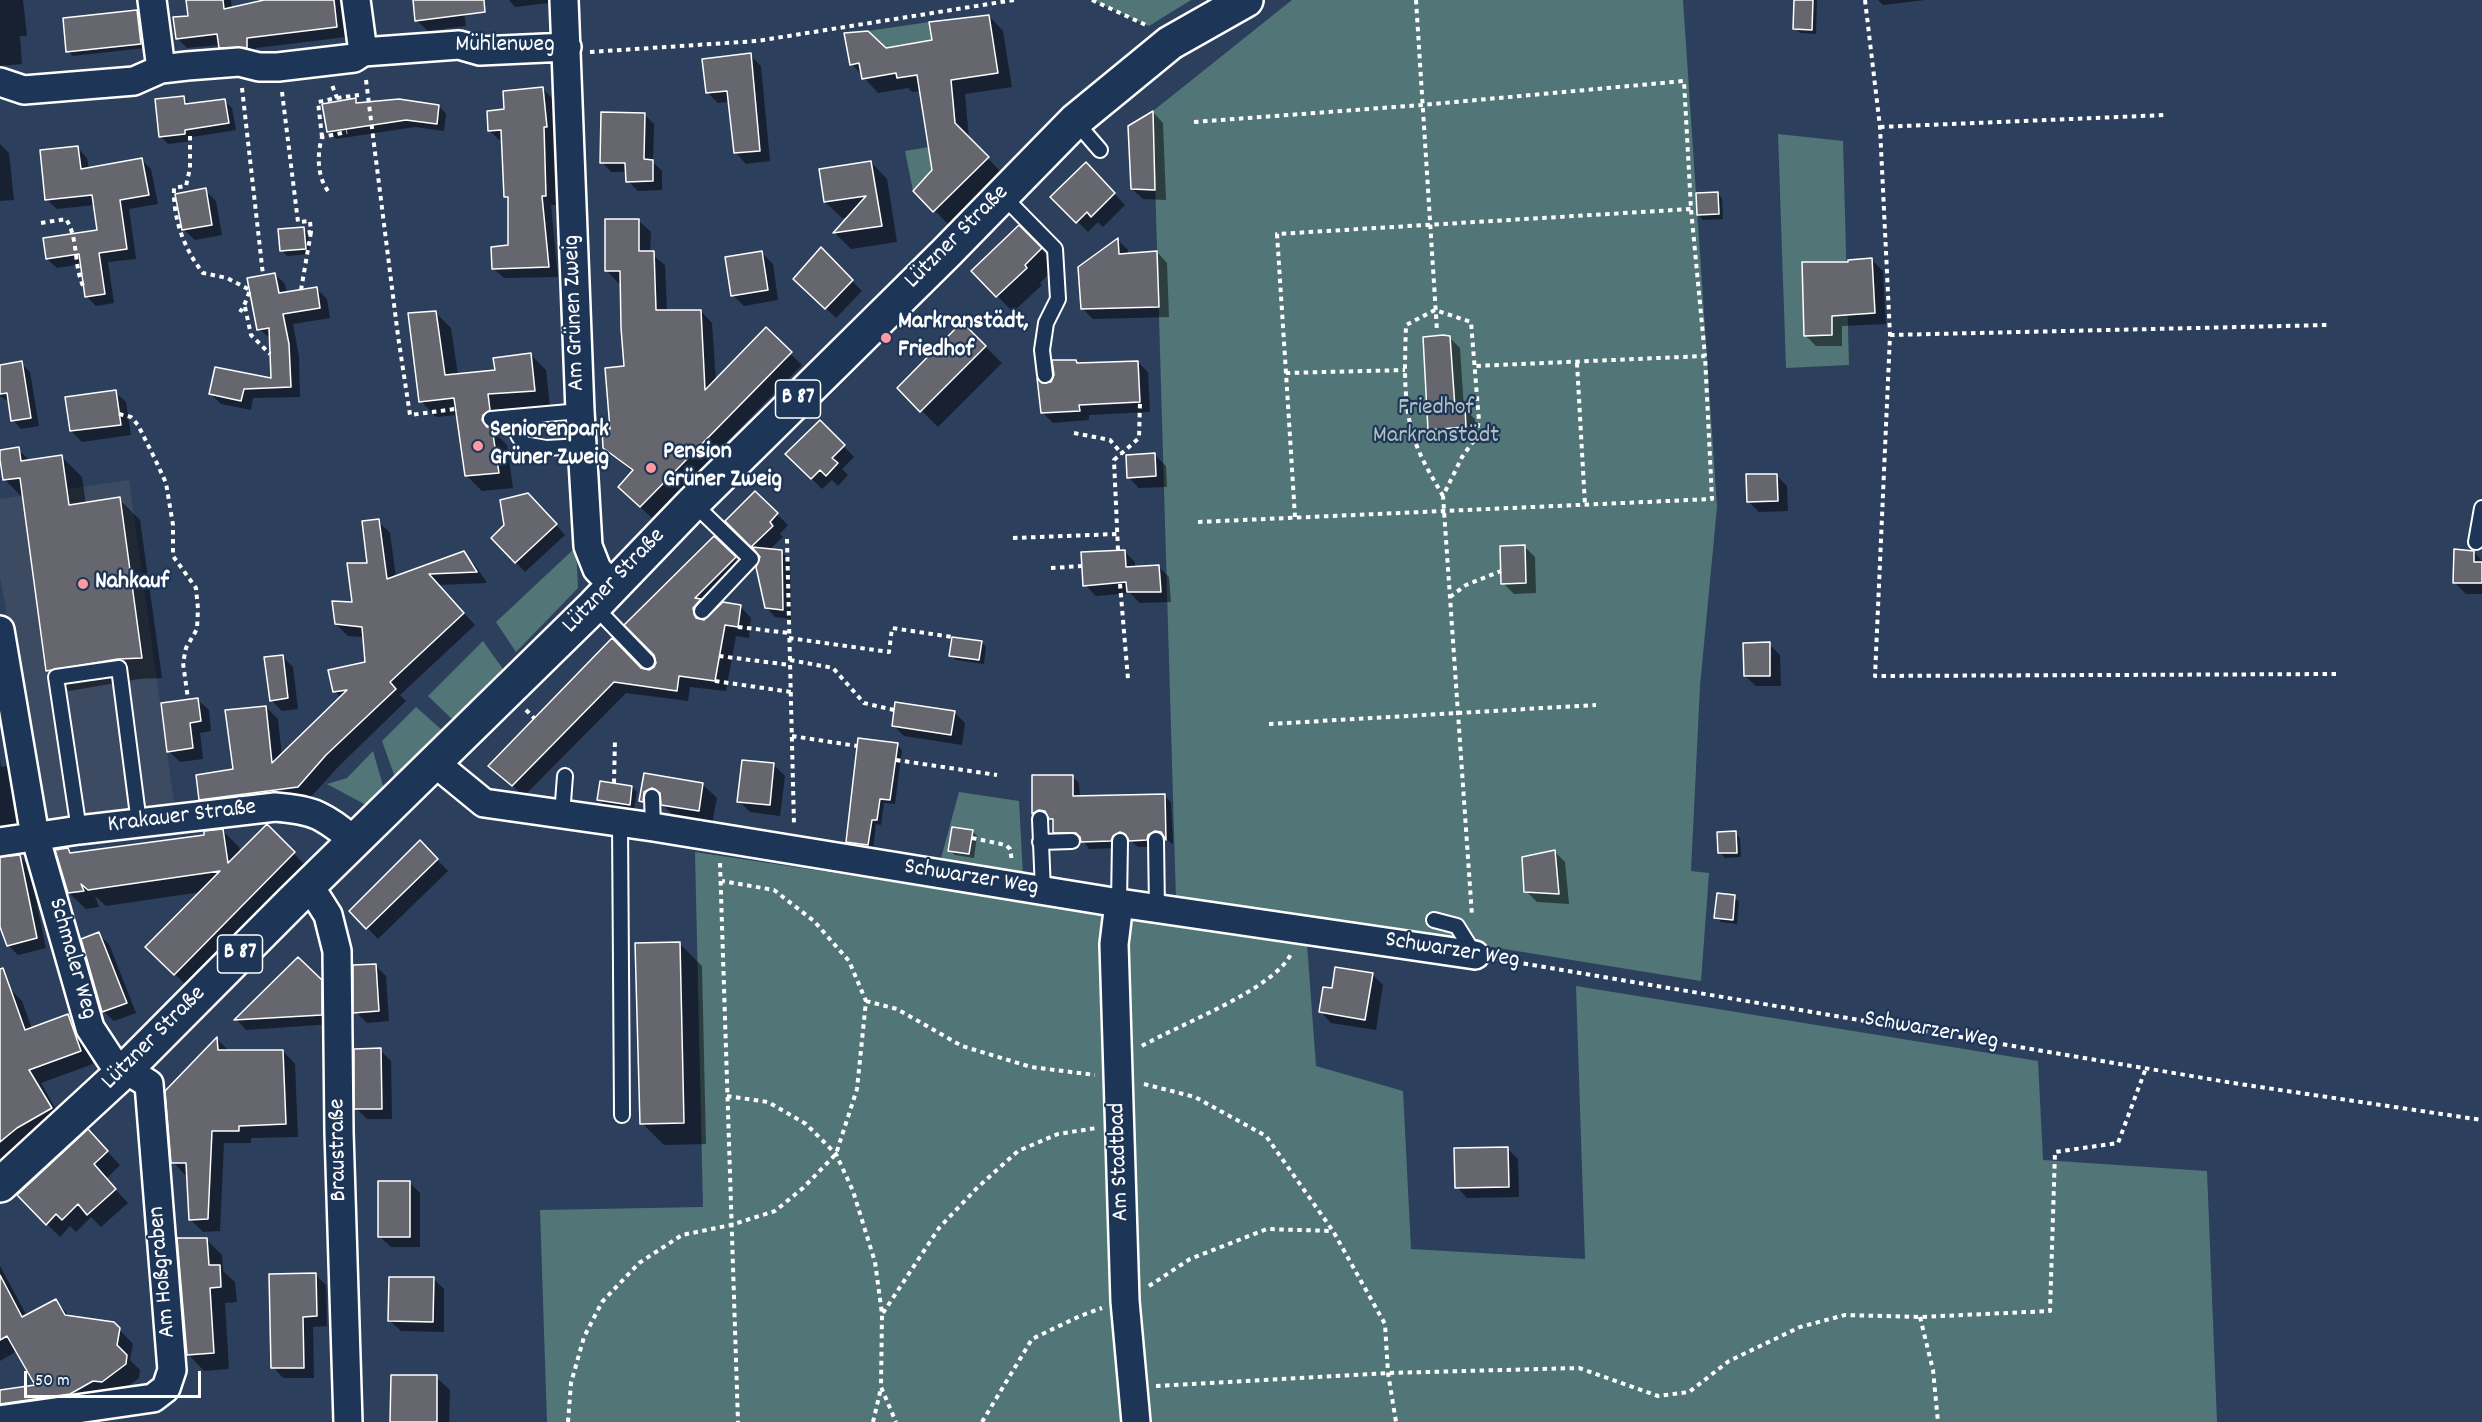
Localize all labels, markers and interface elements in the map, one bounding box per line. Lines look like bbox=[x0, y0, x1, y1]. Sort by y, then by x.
street label: Mühlenweg bbox=[455, 33, 555, 61]
street label: Lützner Straße bbox=[900, 180, 1016, 296]
street label: Am Grünen Zweig bbox=[559, 234, 593, 392]
place label: Markranstädt, Friedhof bbox=[898, 310, 1029, 366]
marker: Markranstädt, Friedhof bbox=[879, 331, 893, 345]
road number: B 87 bbox=[776, 380, 820, 418]
park label: Friedhof Markranstädt bbox=[1373, 396, 1499, 452]
place label: Seniorenpark Grüner Zweig bbox=[490, 418, 609, 474]
marker: Seniorenpark Grüner Zweig bbox=[471, 439, 485, 453]
place label: Pension Grüner Zweig bbox=[663, 440, 782, 496]
marker: Pension Grüner Zweig bbox=[644, 461, 658, 475]
street label: Lützner Straße bbox=[557, 523, 673, 641]
place label: Nahkauf bbox=[95, 570, 169, 598]
marker: Nahkauf bbox=[76, 577, 90, 591]
street label: Krakauer Straße bbox=[106, 795, 258, 841]
street label: Schwarzer Weg bbox=[902, 854, 1040, 904]
street label: Schmaler Weg bbox=[40, 895, 102, 1023]
street label: Schwarzer Weg bbox=[1383, 927, 1521, 977]
road number: B 87 bbox=[218, 935, 262, 973]
street label: Lützner Straße bbox=[97, 981, 213, 1097]
street label: Schwarzer Weg bbox=[1862, 1006, 2000, 1058]
street label: Braustraße bbox=[325, 1098, 355, 1202]
street label: Am Stadtbad bbox=[1105, 1102, 1137, 1222]
street label: Am Hoßgraben bbox=[144, 1205, 184, 1339]
scale bar bbox=[27, 1359, 204, 1397]
text: 50 m bbox=[35, 1369, 70, 1394]

